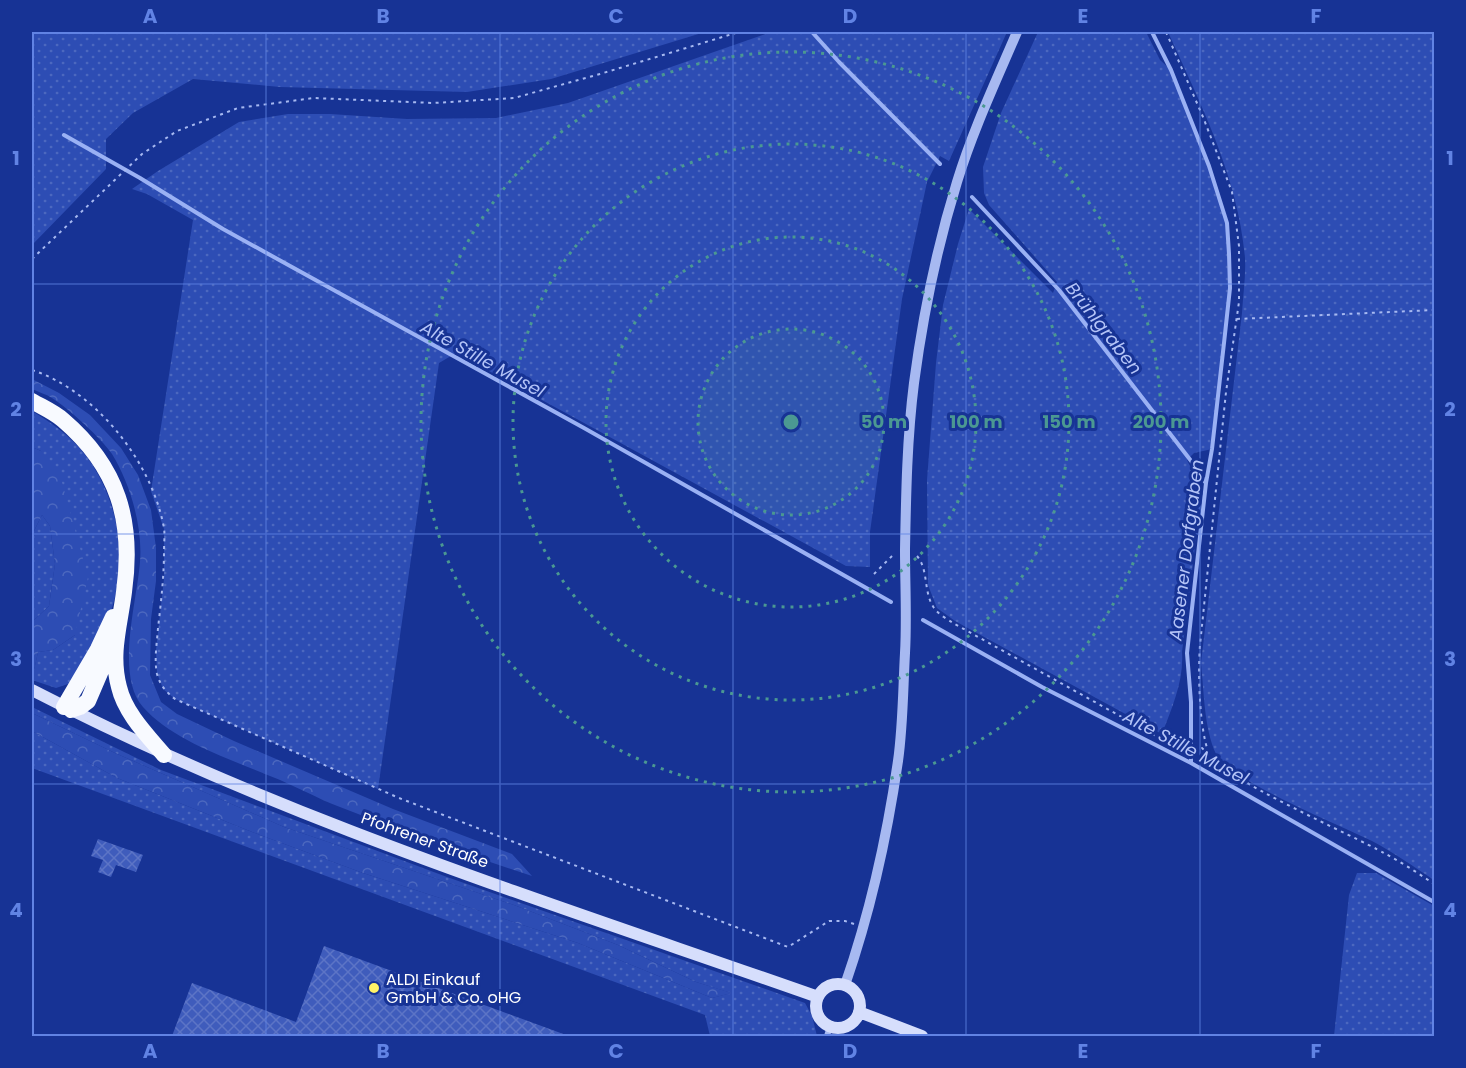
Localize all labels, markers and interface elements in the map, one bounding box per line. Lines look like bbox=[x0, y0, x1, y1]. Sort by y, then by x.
text: A bbox=[143, 2, 158, 30]
text: B bbox=[376, 2, 390, 30]
text: C bbox=[608, 2, 624, 30]
text: D bbox=[843, 2, 857, 30]
text: E bbox=[1078, 2, 1088, 30]
text: F bbox=[1311, 2, 1322, 30]
text: 1 bbox=[12, 144, 20, 172]
text: 1 bbox=[1446, 144, 1454, 172]
water label: Brühlgraben bbox=[1060, 277, 1148, 379]
water label: Alte Stille Musel bbox=[416, 314, 550, 404]
text: 2 bbox=[10, 395, 22, 423]
text: 2 bbox=[1444, 395, 1456, 423]
text: 50 m bbox=[861, 409, 907, 434]
text: 100 m bbox=[949, 409, 1003, 434]
text: 150 m bbox=[1042, 409, 1096, 434]
text: 200 m bbox=[1133, 409, 1189, 434]
centre of rings bbox=[781, 412, 801, 432]
water label: Aasener Dorfgraben bbox=[1162, 458, 1210, 643]
text: 3 bbox=[10, 645, 22, 673]
text: 3 bbox=[1444, 645, 1456, 673]
water label: Alte Stille Musel bbox=[1118, 703, 1254, 791]
street label: Pfohrener Straße bbox=[358, 806, 492, 874]
text: 4 bbox=[9, 896, 23, 924]
text: 4 bbox=[1443, 896, 1457, 924]
place label: ALDI Einkauf GmbH & Co. oHG bbox=[386, 968, 521, 1009]
marker: ALDI Einkauf GmbH & Co. oHG bbox=[367, 981, 381, 995]
text: A bbox=[143, 1037, 158, 1065]
text: B bbox=[376, 1037, 390, 1065]
text: C bbox=[608, 1037, 624, 1065]
text: D bbox=[843, 1037, 857, 1065]
text: E bbox=[1078, 1037, 1088, 1065]
text: F bbox=[1311, 1037, 1322, 1065]

